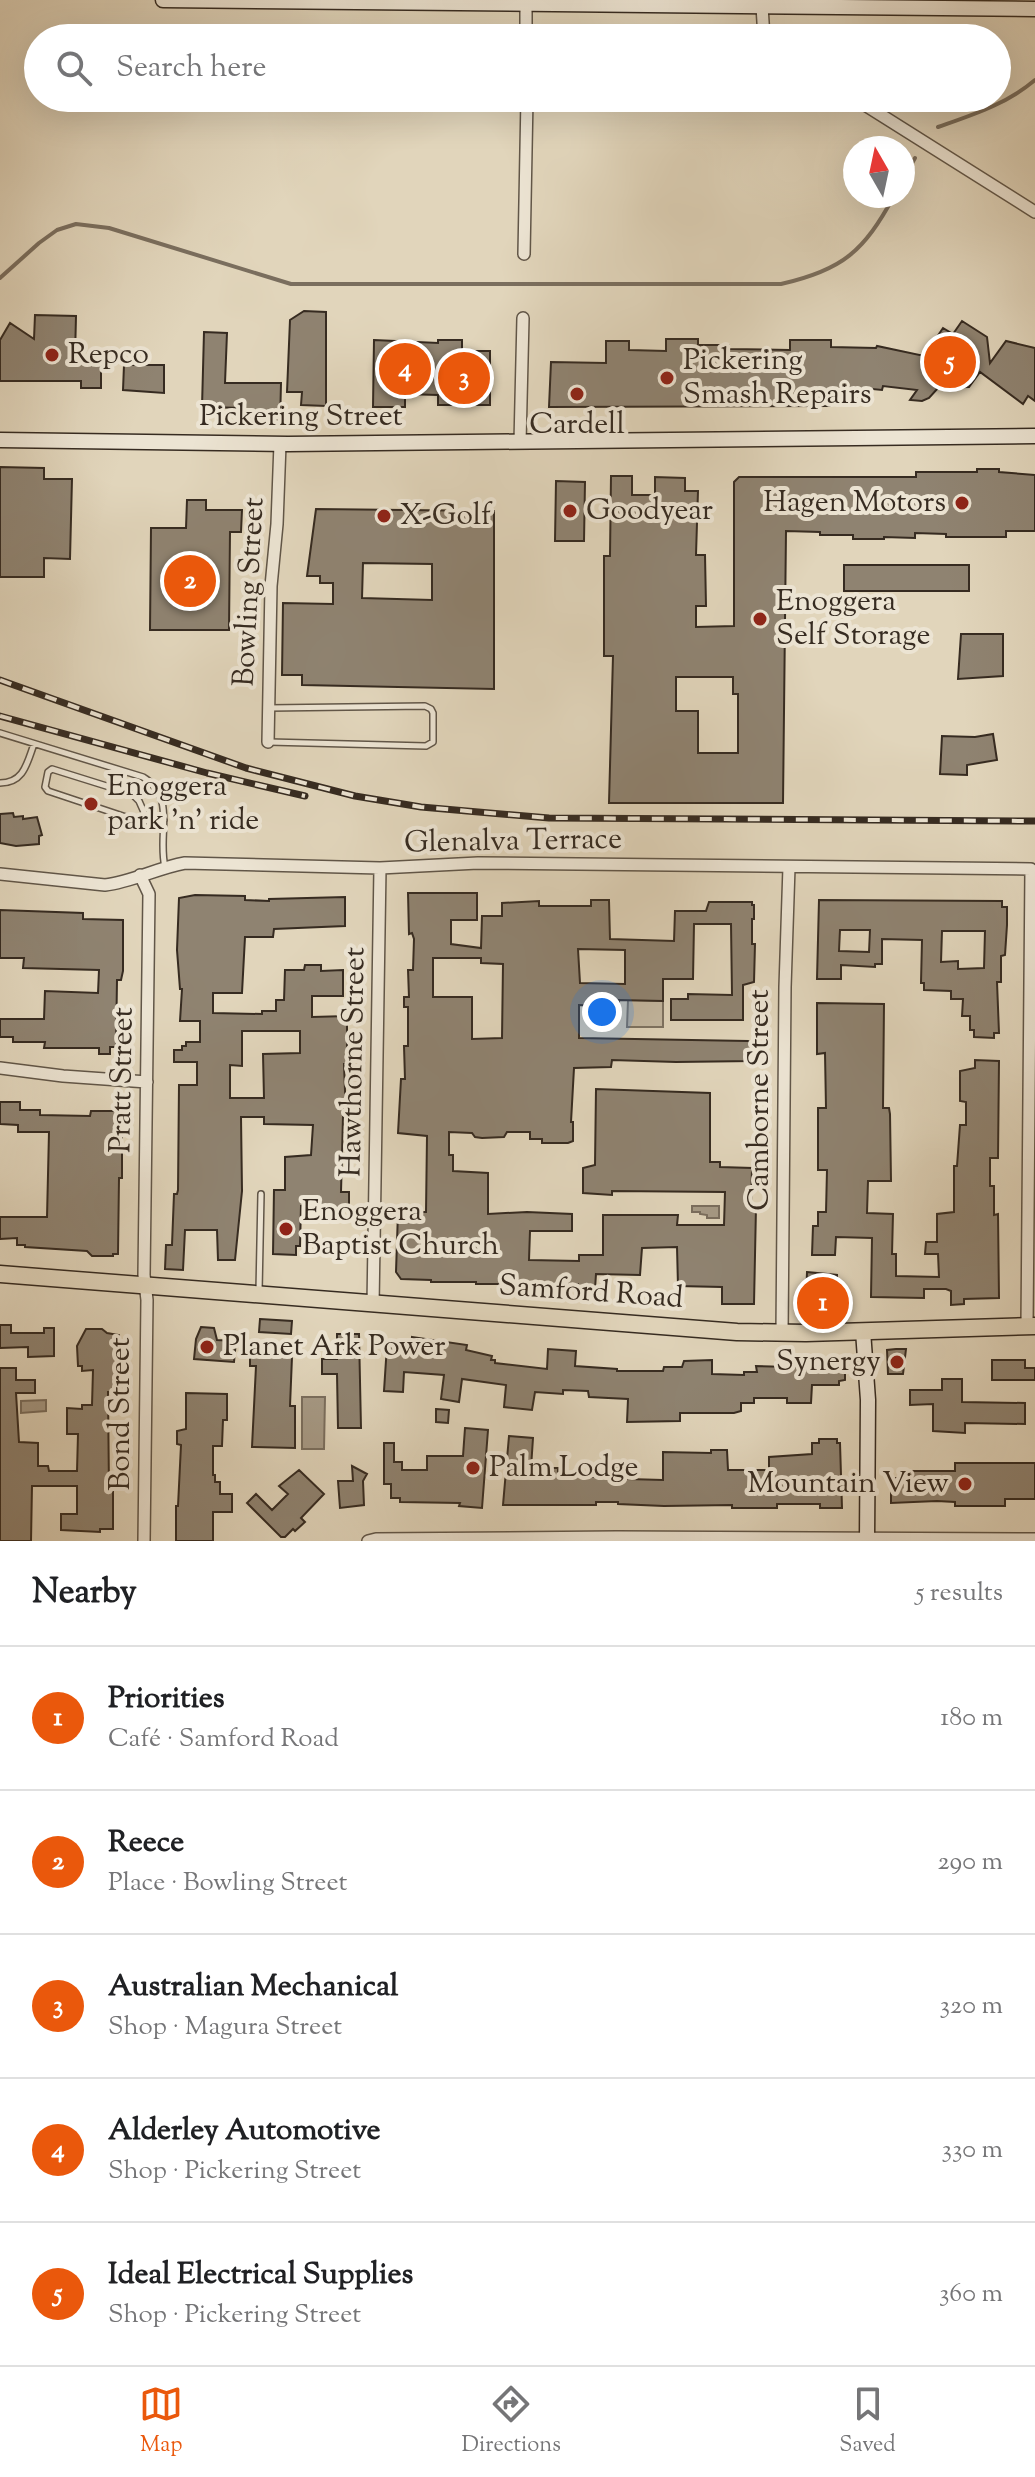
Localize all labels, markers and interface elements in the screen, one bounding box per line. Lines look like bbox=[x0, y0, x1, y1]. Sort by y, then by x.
search box bbox=[24, 24, 1011, 112]
icon: search bbox=[52, 46, 96, 90]
text: Search here bbox=[116, 47, 266, 90]
north arrow bbox=[843, 136, 915, 208]
pin: 5 bbox=[924, 332, 976, 392]
place label: Repco bbox=[68, 334, 149, 377]
pin: 4 bbox=[379, 339, 431, 399]
place label: Pickering Smash Repairs bbox=[683, 340, 872, 417]
marker: Repco bbox=[43, 346, 61, 364]
pin: 3 bbox=[438, 348, 490, 408]
marker: Pickering Smash Repairs bbox=[658, 369, 676, 387]
marker: Cardell bbox=[568, 385, 586, 403]
street label: Pickering Street bbox=[199, 396, 403, 439]
place label: Cardell bbox=[529, 404, 625, 447]
place label: Hagen Motors bbox=[763, 482, 946, 525]
place label: Goodyear bbox=[586, 490, 713, 533]
marker: Hagen Motors bbox=[953, 494, 971, 512]
place label: X-Golf bbox=[400, 495, 493, 538]
street label: Bowling Street bbox=[224, 496, 276, 688]
marker: Goodyear bbox=[561, 502, 579, 520]
marker: X-Golf bbox=[375, 507, 393, 525]
pin: 2 bbox=[164, 551, 216, 611]
place label: Enoggera Self Storage bbox=[776, 581, 931, 658]
marker: Enoggera Self Storage bbox=[751, 610, 769, 628]
place label: Enoggera park 'n' ride bbox=[107, 766, 259, 843]
marker: Enoggera park 'n' ride bbox=[82, 795, 100, 813]
street label: Glenalva Terrace bbox=[404, 819, 622, 865]
street label: Hawthorne Street bbox=[330, 947, 378, 1177]
street label: Camborne Street bbox=[739, 989, 782, 1211]
your location bbox=[582, 992, 622, 1032]
street label: Pratt Street bbox=[100, 1007, 146, 1153]
place label: Enoggera Baptist Church bbox=[302, 1191, 500, 1268]
marker: Enoggera Baptist Church bbox=[277, 1220, 295, 1238]
street label: Samford Road bbox=[497, 1265, 685, 1321]
pin: 1 bbox=[797, 1273, 849, 1333]
place label: Planet Ark Power bbox=[223, 1326, 446, 1369]
street label: Bond Street bbox=[100, 1337, 143, 1491]
marker: Planet Ark Power bbox=[198, 1338, 216, 1356]
place label: Synergy bbox=[776, 1341, 881, 1384]
marker: Synergy bbox=[888, 1353, 906, 1371]
place label: Palm Lodge bbox=[489, 1447, 639, 1490]
marker: Palm Lodge bbox=[464, 1459, 482, 1477]
place label: Mountain View bbox=[747, 1463, 949, 1506]
marker: Mountain View bbox=[956, 1475, 974, 1493]
text: Nearby bbox=[32, 1569, 137, 1618]
text: 5 results bbox=[915, 1575, 1003, 1612]
text: Priorities bbox=[108, 1678, 225, 1721]
text: 1 bbox=[54, 1700, 62, 1737]
text: 180 m bbox=[940, 1700, 1003, 1737]
text: Café · Samford Road bbox=[108, 1721, 339, 1758]
text: Reece bbox=[108, 1822, 184, 1865]
text: 2 bbox=[52, 1844, 64, 1881]
text: 290 m bbox=[937, 1844, 1003, 1881]
text: Place · Bowling Street bbox=[108, 1865, 347, 1902]
text: Australian Mechanical bbox=[108, 1966, 398, 2009]
text: 3 bbox=[53, 1988, 63, 2025]
text: 320 m bbox=[940, 1988, 1003, 2025]
text: Shop · Magura Street bbox=[108, 2009, 342, 2046]
text: Alderley Automotive bbox=[108, 2110, 381, 2153]
text: 4 bbox=[51, 2132, 65, 2169]
text: 330 m bbox=[941, 2132, 1003, 2169]
text: Shop · Pickering Street bbox=[108, 2153, 361, 2190]
text: Ideal Electrical Supplies bbox=[108, 2254, 413, 2297]
text: 5 bbox=[54, 2276, 62, 2313]
text: 360 m bbox=[939, 2276, 1003, 2313]
text: Shop · Pickering Street bbox=[108, 2297, 361, 2334]
tab: Map bbox=[139, 2382, 183, 2462]
tab: Directions bbox=[462, 2382, 561, 2462]
tab: Saved bbox=[839, 2382, 896, 2462]

